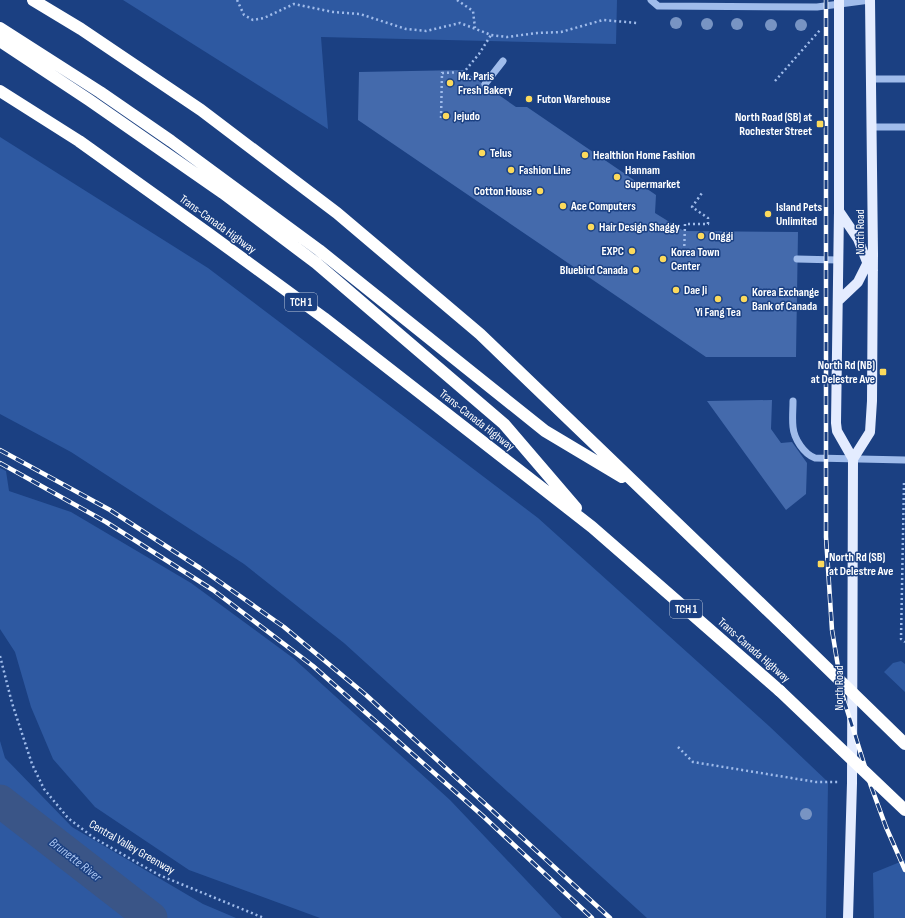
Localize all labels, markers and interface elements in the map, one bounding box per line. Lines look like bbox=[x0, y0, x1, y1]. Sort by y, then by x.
place label: Mr. Paris Fresh Bakery bbox=[458, 69, 513, 98]
marker: Mr. Paris Fresh Bakery bbox=[445, 78, 455, 88]
place label: Futon Warehouse bbox=[537, 92, 611, 107]
marker: Futon Warehouse bbox=[524, 94, 534, 104]
place label: Jejudo bbox=[453, 109, 480, 124]
place label: North Road (SB) at Rochester Street bbox=[735, 110, 812, 139]
marker: Jejudo bbox=[441, 111, 451, 121]
marker: North Road (SB) at Rochester Street bbox=[815, 119, 825, 129]
place label: Telus bbox=[490, 146, 512, 161]
marker: Telus bbox=[477, 148, 487, 158]
place label: Healthlon Home Fashion bbox=[593, 148, 695, 163]
marker: Healthlon Home Fashion bbox=[580, 150, 590, 160]
place label: Fashion Line bbox=[519, 163, 571, 178]
place label: Hannam Supermarket bbox=[625, 163, 680, 192]
marker: Fashion Line bbox=[506, 165, 516, 175]
marker: Hannam Supermarket bbox=[612, 172, 622, 182]
place label: Cotton House bbox=[474, 184, 532, 199]
marker: Cotton House bbox=[535, 186, 545, 196]
street label: Trans-Canada Highway bbox=[176, 192, 259, 257]
place label: Ace Computers bbox=[570, 199, 636, 214]
place label: Island Pets Unlimited bbox=[776, 200, 823, 229]
marker: Ace Computers bbox=[558, 201, 568, 211]
marker: Island Pets Unlimited bbox=[763, 209, 773, 219]
street label: North Road bbox=[853, 209, 868, 255]
place label: Hair Design Shaggy bbox=[599, 220, 680, 235]
marker: Hair Design Shaggy bbox=[586, 222, 596, 232]
place label: Onggi bbox=[709, 229, 733, 244]
marker: Onggi bbox=[696, 231, 706, 241]
place label: EXPC bbox=[602, 244, 624, 259]
place label: Korea Town Center bbox=[671, 245, 720, 274]
marker: EXPC bbox=[627, 246, 637, 256]
marker: Korea Town Center bbox=[658, 254, 668, 264]
place label: Bluebird Canada bbox=[560, 263, 628, 278]
marker: Bluebird Canada bbox=[631, 265, 641, 275]
place label: Dae Ji bbox=[684, 283, 707, 298]
marker: Dae Ji bbox=[671, 285, 681, 295]
place label: Korea Exchange Bank of Canada bbox=[752, 285, 819, 314]
road number: TCH 1 bbox=[285, 293, 317, 311]
marker: Yi Fang Tea bbox=[713, 294, 723, 304]
marker: Korea Exchange Bank of Canada bbox=[739, 294, 749, 304]
place label: Yi Fang Tea bbox=[695, 305, 741, 320]
place label: North Rd (NB) at Delestre Ave bbox=[811, 358, 875, 387]
marker: North Rd (NB) at Delestre Ave bbox=[878, 367, 888, 377]
street label: Trans-Canada Highway bbox=[436, 386, 518, 455]
place label: North Rd (SB) at Delestre Ave bbox=[829, 550, 893, 579]
marker: North Rd (SB) at Delestre Ave bbox=[816, 559, 826, 569]
road number: TCH 1 bbox=[670, 600, 702, 618]
street label: Trans-Canada Highway bbox=[714, 615, 793, 686]
street label: North Road bbox=[832, 665, 847, 711]
street label: Central Valley Greenway bbox=[86, 817, 178, 878]
water label: Brunette River bbox=[46, 834, 106, 886]

